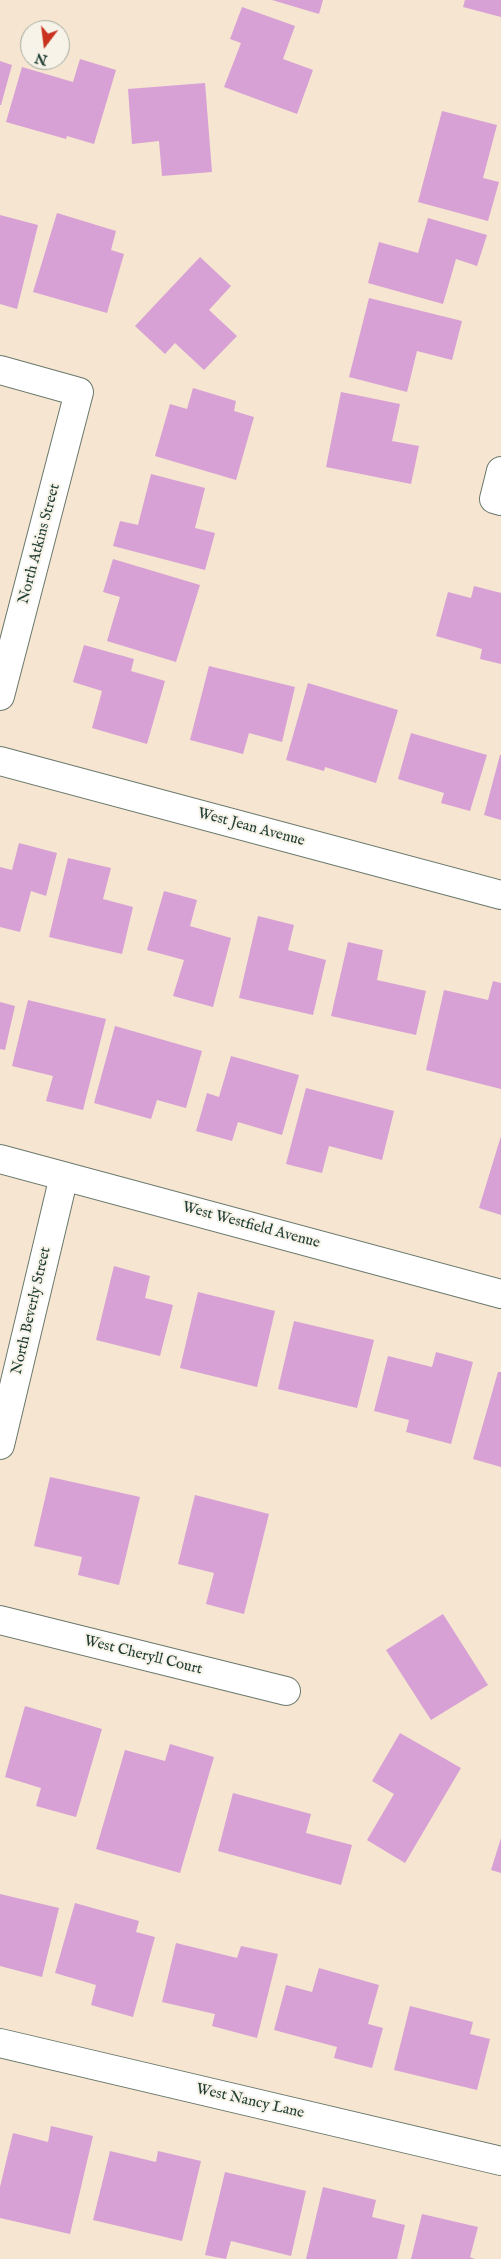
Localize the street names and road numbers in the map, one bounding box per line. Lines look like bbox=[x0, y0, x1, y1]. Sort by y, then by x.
street label: North Atkins Street bbox=[15, 482, 65, 606]
street label: West Jean Avenue bbox=[195, 805, 307, 851]
street label: West Westfield Avenue bbox=[180, 1199, 322, 1253]
street label: North Beverly Street bbox=[9, 1246, 55, 1376]
street label: West Cheryll Court bbox=[82, 1633, 204, 1679]
street label: West Nancy Lane bbox=[194, 2081, 306, 2123]

